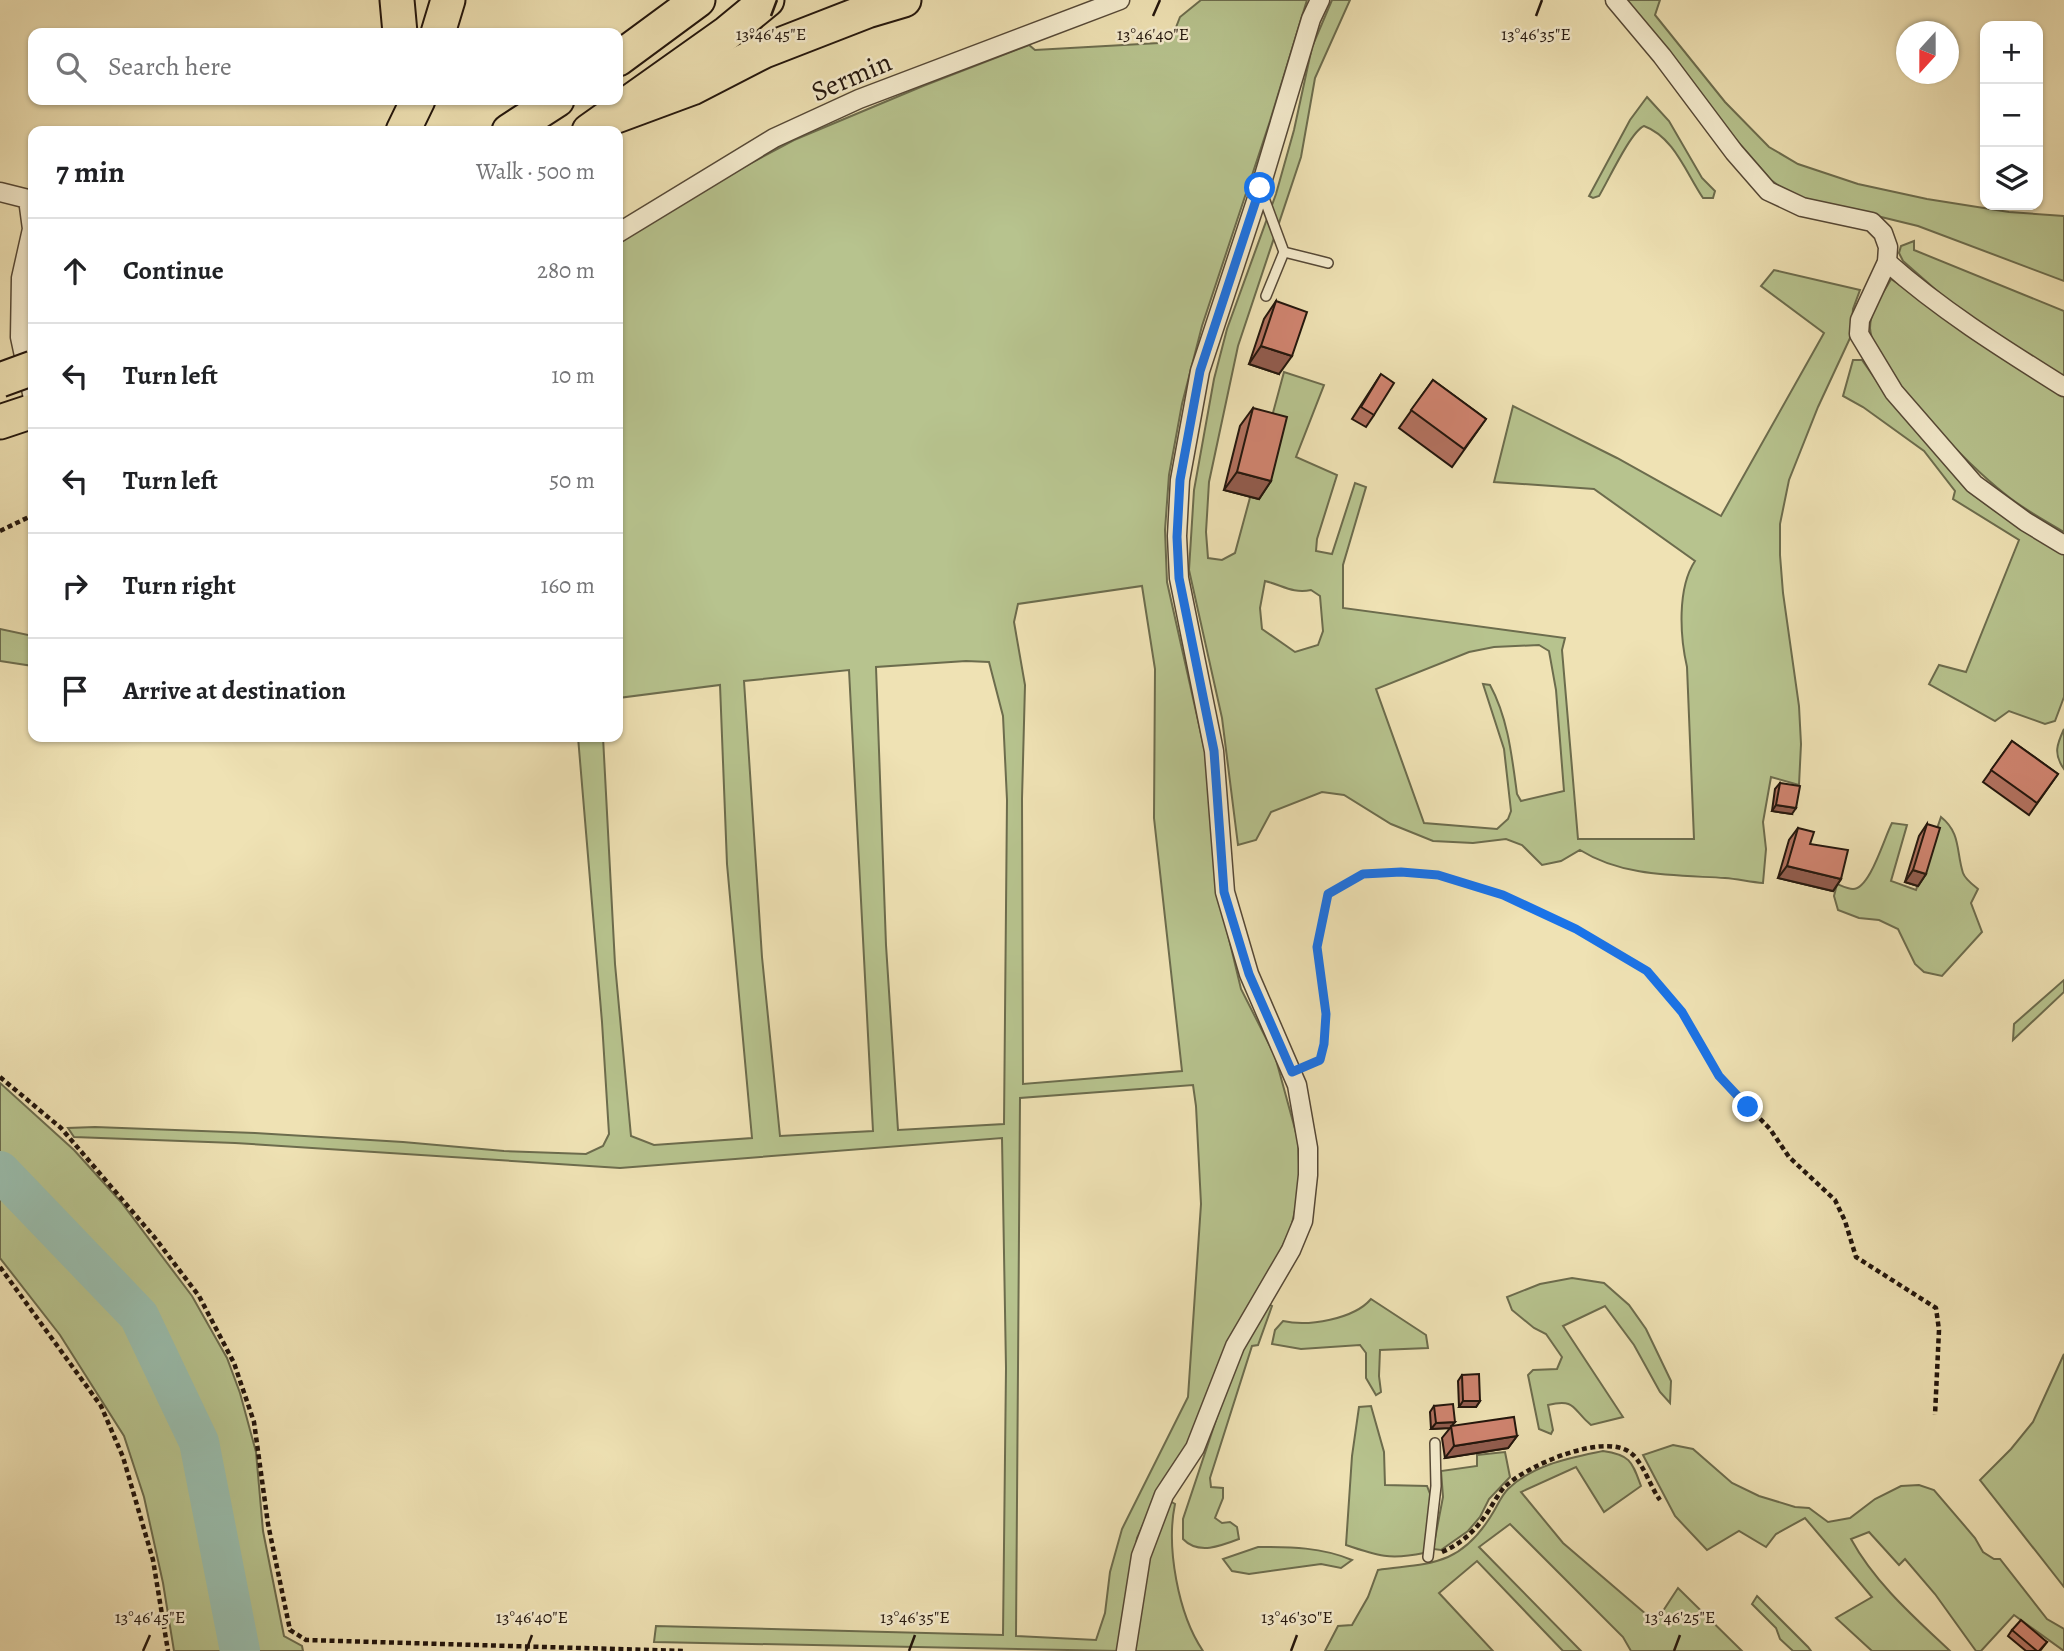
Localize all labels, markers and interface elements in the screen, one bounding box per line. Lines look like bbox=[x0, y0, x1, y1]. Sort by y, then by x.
north arrow bbox=[1896, 21, 1959, 84]
map controls bbox=[1980, 21, 2043, 210]
button: + bbox=[1980, 21, 2043, 84]
text: 13°46'45"E bbox=[736, 22, 806, 46]
text: 13°46'40"E bbox=[1117, 22, 1189, 46]
text: 13°46'35"E bbox=[1501, 22, 1571, 46]
search box bbox=[28, 28, 623, 105]
street label: Sermin bbox=[805, 43, 898, 111]
icon: search bbox=[52, 48, 90, 86]
text: Search here bbox=[108, 49, 232, 84]
button: − bbox=[1980, 84, 2043, 147]
button: layers bbox=[1980, 147, 2043, 210]
text: 7 min bbox=[56, 152, 125, 192]
text: Walk · 500 m bbox=[476, 156, 595, 187]
route start bbox=[1244, 172, 1275, 203]
icon: ahead bbox=[56, 252, 94, 290]
text: Continue bbox=[123, 253, 224, 288]
text: 280 m bbox=[537, 255, 595, 286]
icon: left bbox=[56, 357, 94, 395]
text: Turn left bbox=[123, 358, 218, 393]
text: 10 m bbox=[551, 360, 595, 391]
icon: left bbox=[56, 462, 94, 500]
text: Turn left bbox=[123, 463, 218, 498]
text: 50 m bbox=[549, 465, 595, 496]
icon: right bbox=[56, 567, 94, 605]
text: Turn right bbox=[123, 568, 236, 603]
text: 160 m bbox=[541, 570, 595, 601]
icon: arrive bbox=[56, 672, 94, 710]
text: Arrive at destination bbox=[123, 673, 346, 708]
route end bbox=[1732, 1091, 1763, 1122]
text: 13°46'45"E bbox=[115, 1605, 185, 1629]
text: 13°46'40"E bbox=[496, 1605, 568, 1629]
text: 13°46'35"E bbox=[880, 1605, 950, 1629]
text: 13°46'30"E bbox=[1261, 1605, 1333, 1629]
text: 13°46'25"E bbox=[1644, 1605, 1716, 1629]

